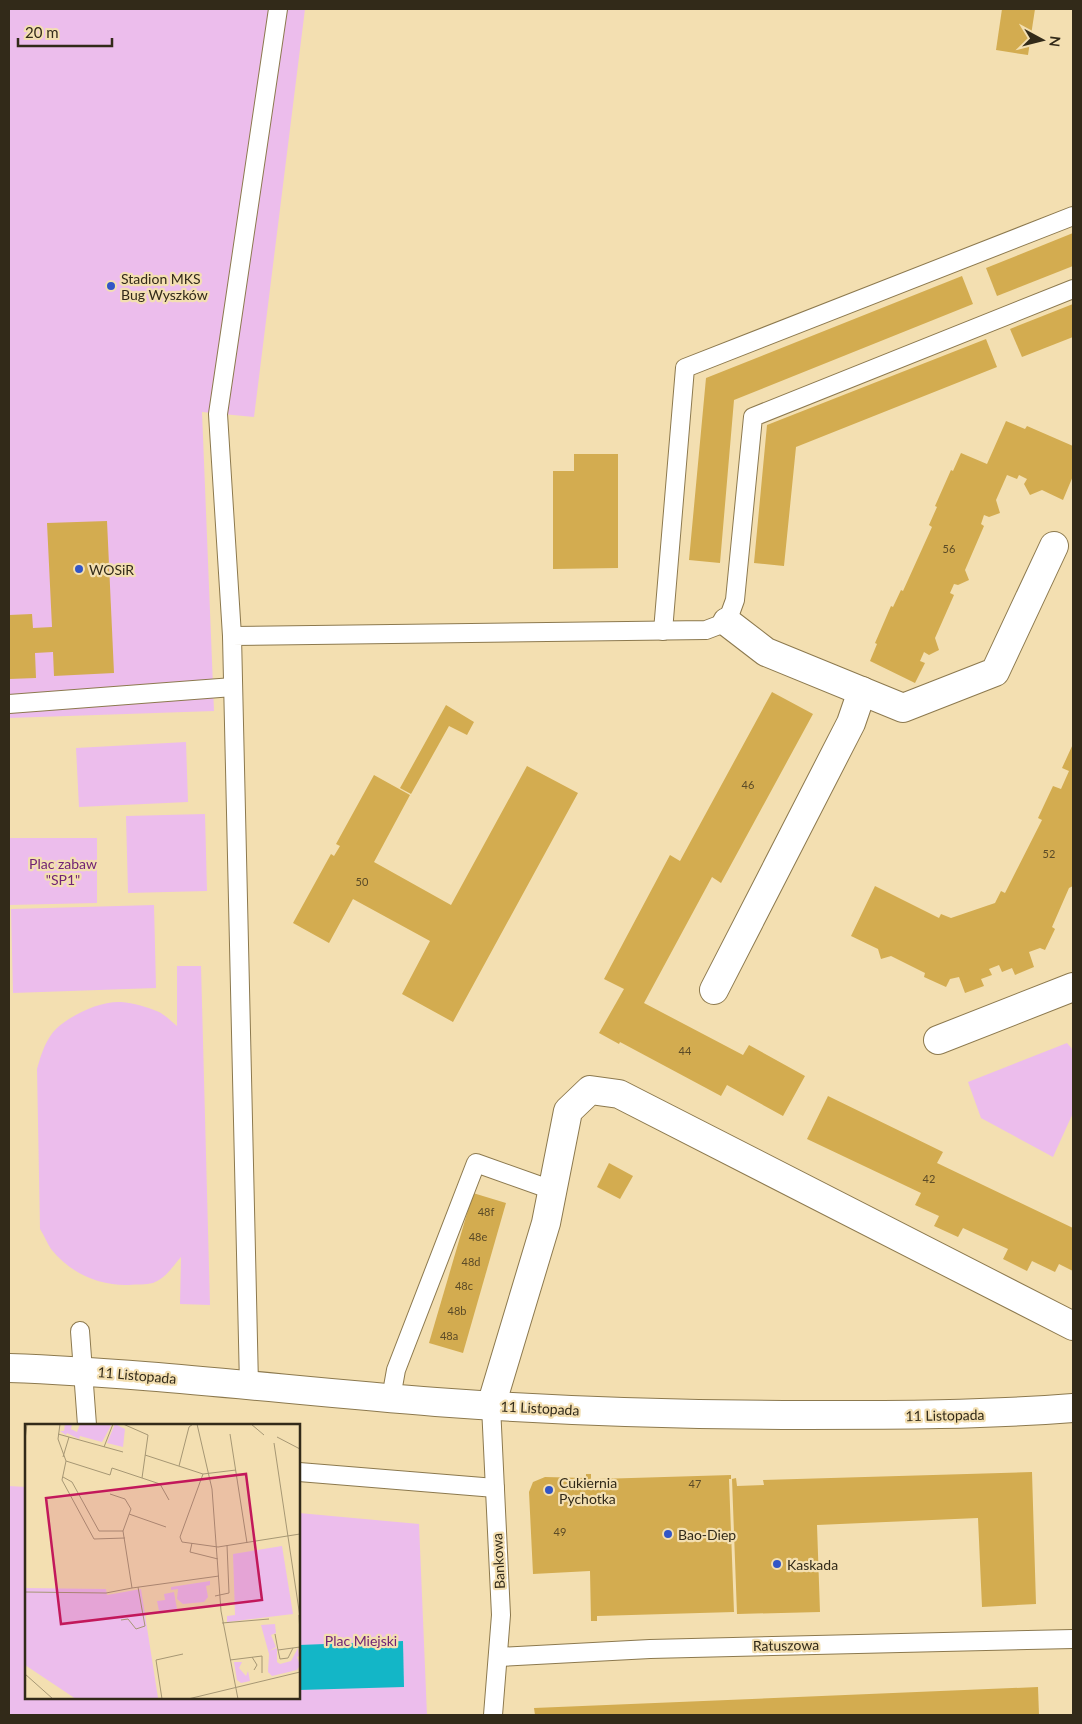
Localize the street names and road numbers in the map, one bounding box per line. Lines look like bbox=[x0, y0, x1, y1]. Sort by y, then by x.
street label: 11 Listopada bbox=[97, 1363, 177, 1387]
street label: 11 Listopada bbox=[500, 1397, 580, 1419]
street label: 11 Listopada bbox=[905, 1406, 985, 1424]
street label: Bankowa bbox=[488, 1532, 508, 1589]
street label: Ratuszowa bbox=[753, 1636, 819, 1654]

